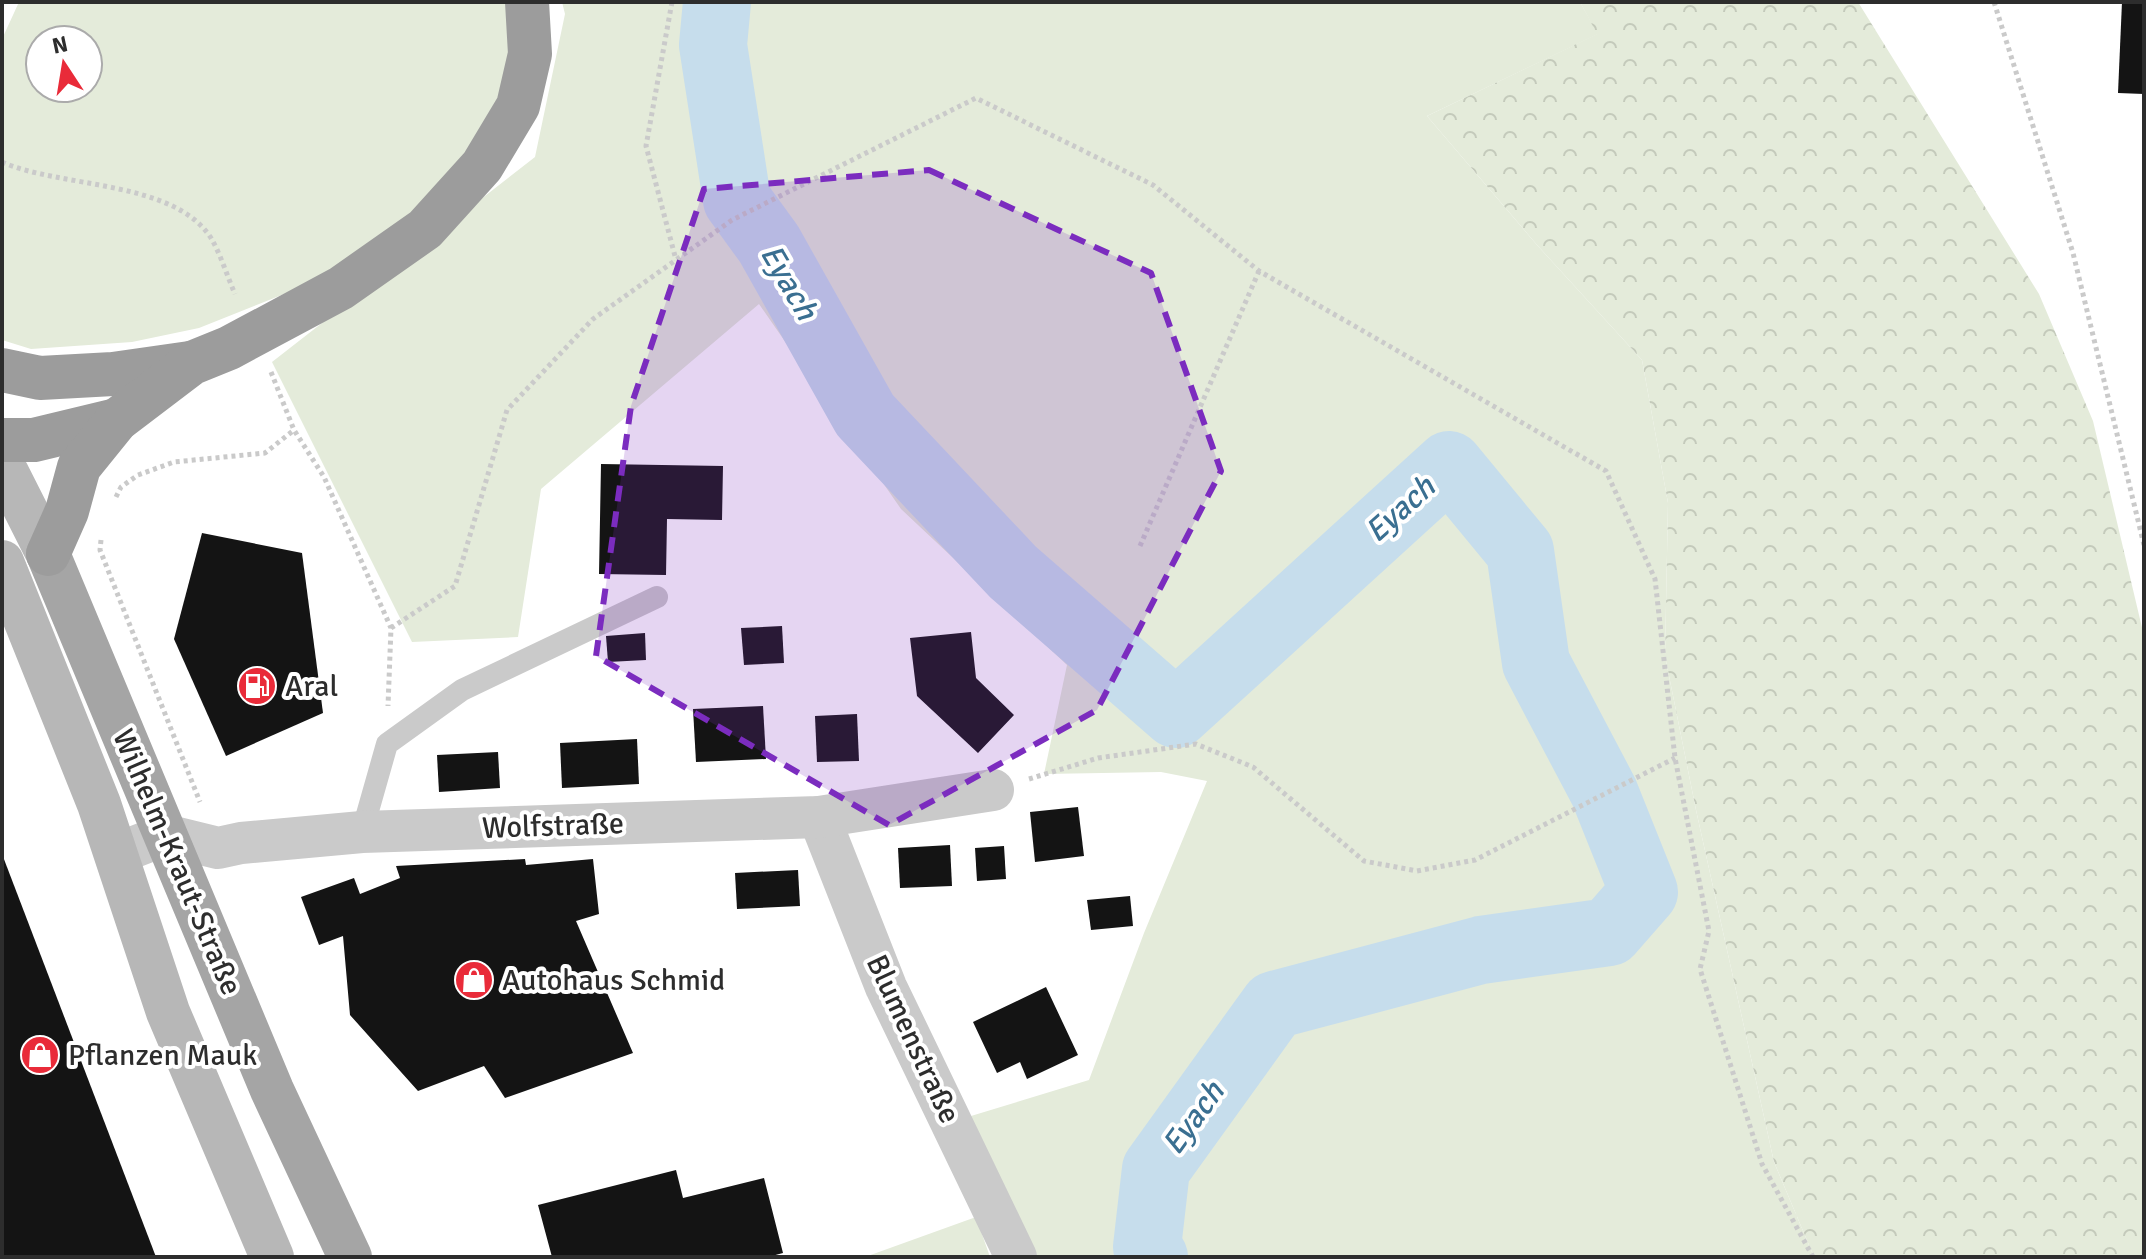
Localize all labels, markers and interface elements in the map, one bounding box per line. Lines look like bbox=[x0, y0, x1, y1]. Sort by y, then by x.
north arrow bbox=[24, 24, 104, 104]
text: N bbox=[50, 30, 70, 60]
water label: Eyach bbox=[752, 237, 827, 328]
water label: Eyach bbox=[1357, 466, 1444, 551]
fuel station icon: Aral bbox=[236, 665, 278, 707]
place label: Aral bbox=[285, 668, 338, 705]
street label: Wilhelm-Kraut-Straße bbox=[104, 723, 250, 1001]
street label: Wolfstraße bbox=[481, 805, 625, 847]
street label: Blumenstraße bbox=[858, 949, 968, 1129]
shop icon: Autohaus Schmid bbox=[453, 959, 495, 1001]
place label: Autohaus Schmid bbox=[502, 962, 725, 999]
shop icon: Pflanzen Mauk bbox=[19, 1034, 61, 1076]
place label: Pflanzen Mauk bbox=[68, 1037, 257, 1074]
water label: Eyach bbox=[1153, 1073, 1233, 1162]

